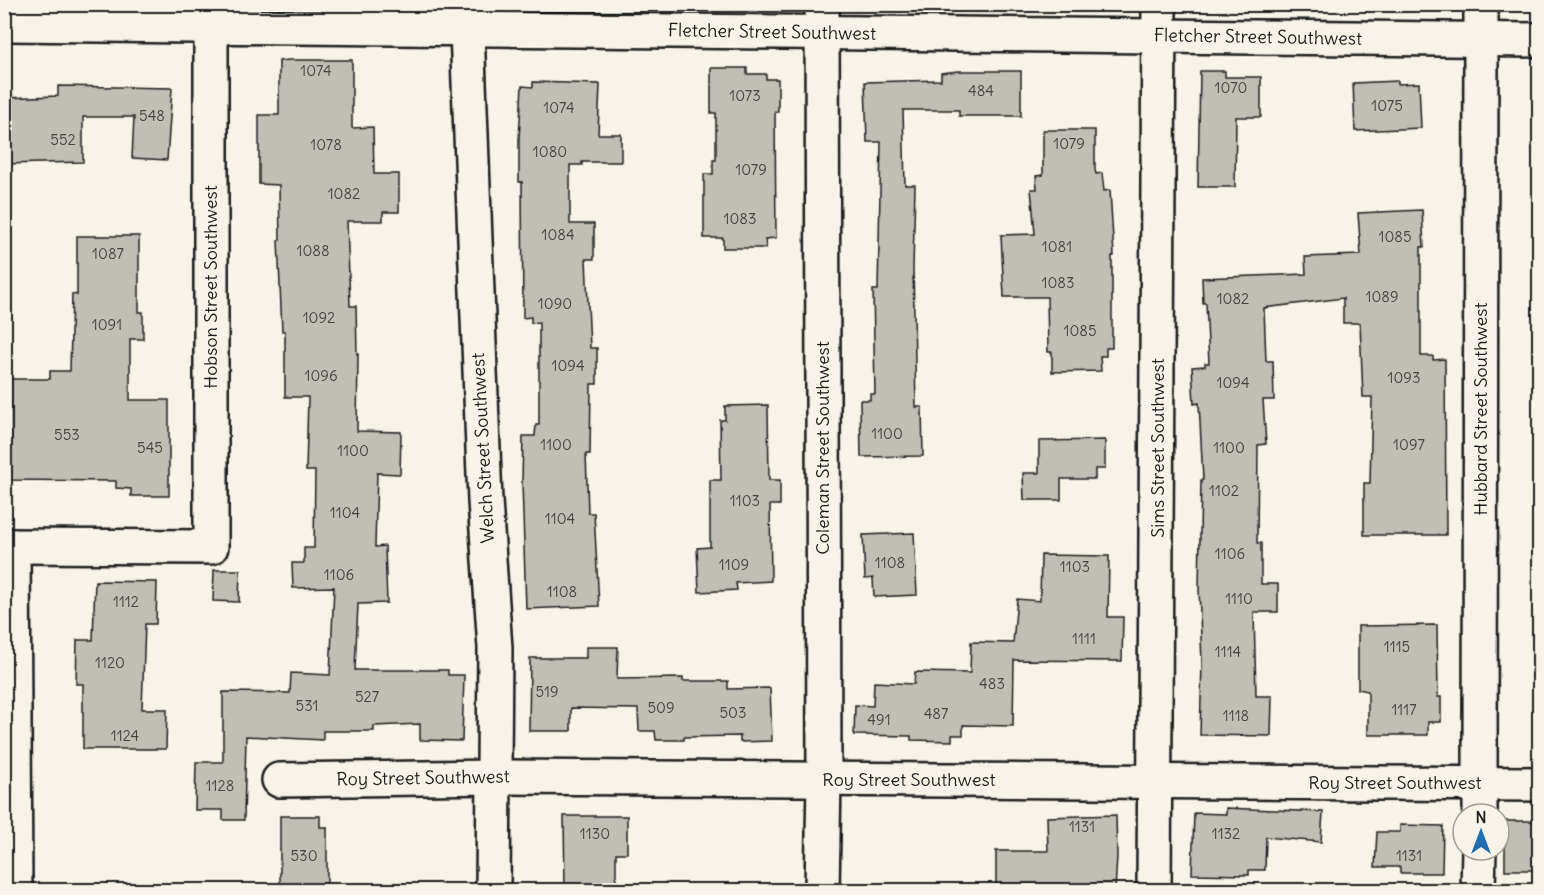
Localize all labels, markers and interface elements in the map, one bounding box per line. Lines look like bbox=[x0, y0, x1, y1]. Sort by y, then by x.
street label: Fletcher Street Southwest bbox=[668, 18, 876, 45]
street label: Fletcher Street Southwest bbox=[1154, 23, 1362, 50]
house number: 1074 bbox=[300, 61, 332, 80]
house number: 1070 bbox=[1215, 78, 1247, 97]
house number: 484 bbox=[968, 81, 994, 100]
house number: 1073 bbox=[729, 86, 761, 105]
house number: 1075 bbox=[1371, 96, 1403, 115]
house number: 1074 bbox=[543, 98, 575, 117]
house number: 548 bbox=[139, 106, 165, 125]
house number: 552 bbox=[50, 130, 76, 149]
house number: 1079 bbox=[1053, 134, 1085, 153]
house number: 1078 bbox=[310, 135, 342, 154]
house number: 1080 bbox=[533, 142, 567, 161]
house number: 1079 bbox=[735, 160, 767, 179]
house number: 1082 bbox=[328, 184, 360, 203]
street label: Hobson Street Southwest bbox=[199, 185, 222, 389]
house number: 1083 bbox=[724, 209, 757, 228]
house number: 1084 bbox=[541, 225, 575, 244]
house number: 1085 bbox=[1378, 227, 1412, 246]
house number: 1081 bbox=[1042, 237, 1072, 256]
house number: 1088 bbox=[296, 241, 330, 260]
house number: 1087 bbox=[92, 244, 124, 263]
house number: 1083 bbox=[1042, 273, 1075, 292]
house number: 1089 bbox=[1365, 287, 1399, 306]
house number: 1082 bbox=[1217, 289, 1249, 308]
house number: 1090 bbox=[538, 294, 572, 313]
street label: Hubbard Street Southwest bbox=[1469, 303, 1492, 516]
house number: 1092 bbox=[303, 308, 335, 327]
house number: 1091 bbox=[92, 315, 122, 334]
house number: 1085 bbox=[1063, 321, 1097, 340]
street label: Coleman Street Southwest bbox=[811, 341, 834, 555]
street label: Welch Street Southwest bbox=[466, 352, 499, 544]
house number: 1094 bbox=[551, 356, 585, 375]
street label: Sims Street Southwest bbox=[1146, 358, 1169, 538]
house number: 1096 bbox=[304, 366, 338, 385]
house number: 1093 bbox=[1388, 368, 1420, 387]
house number: 1094 bbox=[1216, 373, 1250, 392]
house number: 1100 bbox=[871, 424, 903, 443]
house number: 553 bbox=[54, 425, 80, 444]
house number: 1100 bbox=[540, 435, 572, 454]
house number: 1097 bbox=[1393, 435, 1425, 454]
house number: 545 bbox=[137, 438, 163, 457]
house number: 1100 bbox=[1213, 438, 1245, 457]
house number: 1100 bbox=[337, 441, 369, 460]
house number: 1102 bbox=[1209, 481, 1239, 500]
house number: 1103 bbox=[730, 491, 760, 510]
house number: 1104 bbox=[330, 503, 361, 522]
house number: 1104 bbox=[545, 509, 576, 528]
house number: 1106 bbox=[1215, 544, 1245, 563]
house number: 1108 bbox=[875, 553, 905, 572]
house number: 1109 bbox=[719, 555, 749, 574]
house number: 1103 bbox=[1060, 557, 1090, 576]
house number: 1106 bbox=[324, 565, 354, 584]
house number: 1108 bbox=[547, 582, 577, 601]
house number: 1110 bbox=[1225, 589, 1253, 608]
house number: 1112 bbox=[113, 592, 139, 611]
house number: 1111 bbox=[1072, 629, 1096, 648]
house number: 1115 bbox=[1384, 637, 1410, 656]
house number: 1114 bbox=[1215, 642, 1242, 661]
house number: 1120 bbox=[95, 653, 125, 672]
house number: 483 bbox=[979, 674, 1005, 693]
house number: 519 bbox=[535, 682, 559, 701]
house number: 527 bbox=[355, 687, 379, 706]
house number: 531 bbox=[296, 696, 318, 715]
house number: 509 bbox=[647, 698, 675, 717]
house number: 1117 bbox=[1391, 700, 1417, 719]
house number: 503 bbox=[719, 703, 747, 722]
house number: 487 bbox=[924, 704, 948, 723]
house number: 1118 bbox=[1223, 706, 1249, 725]
house number: 491 bbox=[867, 710, 891, 729]
house number: 1124 bbox=[111, 726, 140, 745]
street label: Roy Street Southwest bbox=[336, 764, 510, 791]
street label: Roy Street Southwest bbox=[822, 768, 996, 791]
street label: Roy Street Southwest bbox=[1308, 771, 1482, 794]
house number: 1128 bbox=[206, 776, 234, 795]
north arrow bbox=[1451, 802, 1511, 862]
text: N bbox=[1475, 807, 1487, 827]
house number: 1131 bbox=[1069, 817, 1095, 836]
house number: 1130 bbox=[580, 824, 610, 843]
house number: 1132 bbox=[1212, 824, 1240, 843]
house number: 530 bbox=[290, 846, 318, 865]
house number: 1131 bbox=[1396, 846, 1422, 865]

